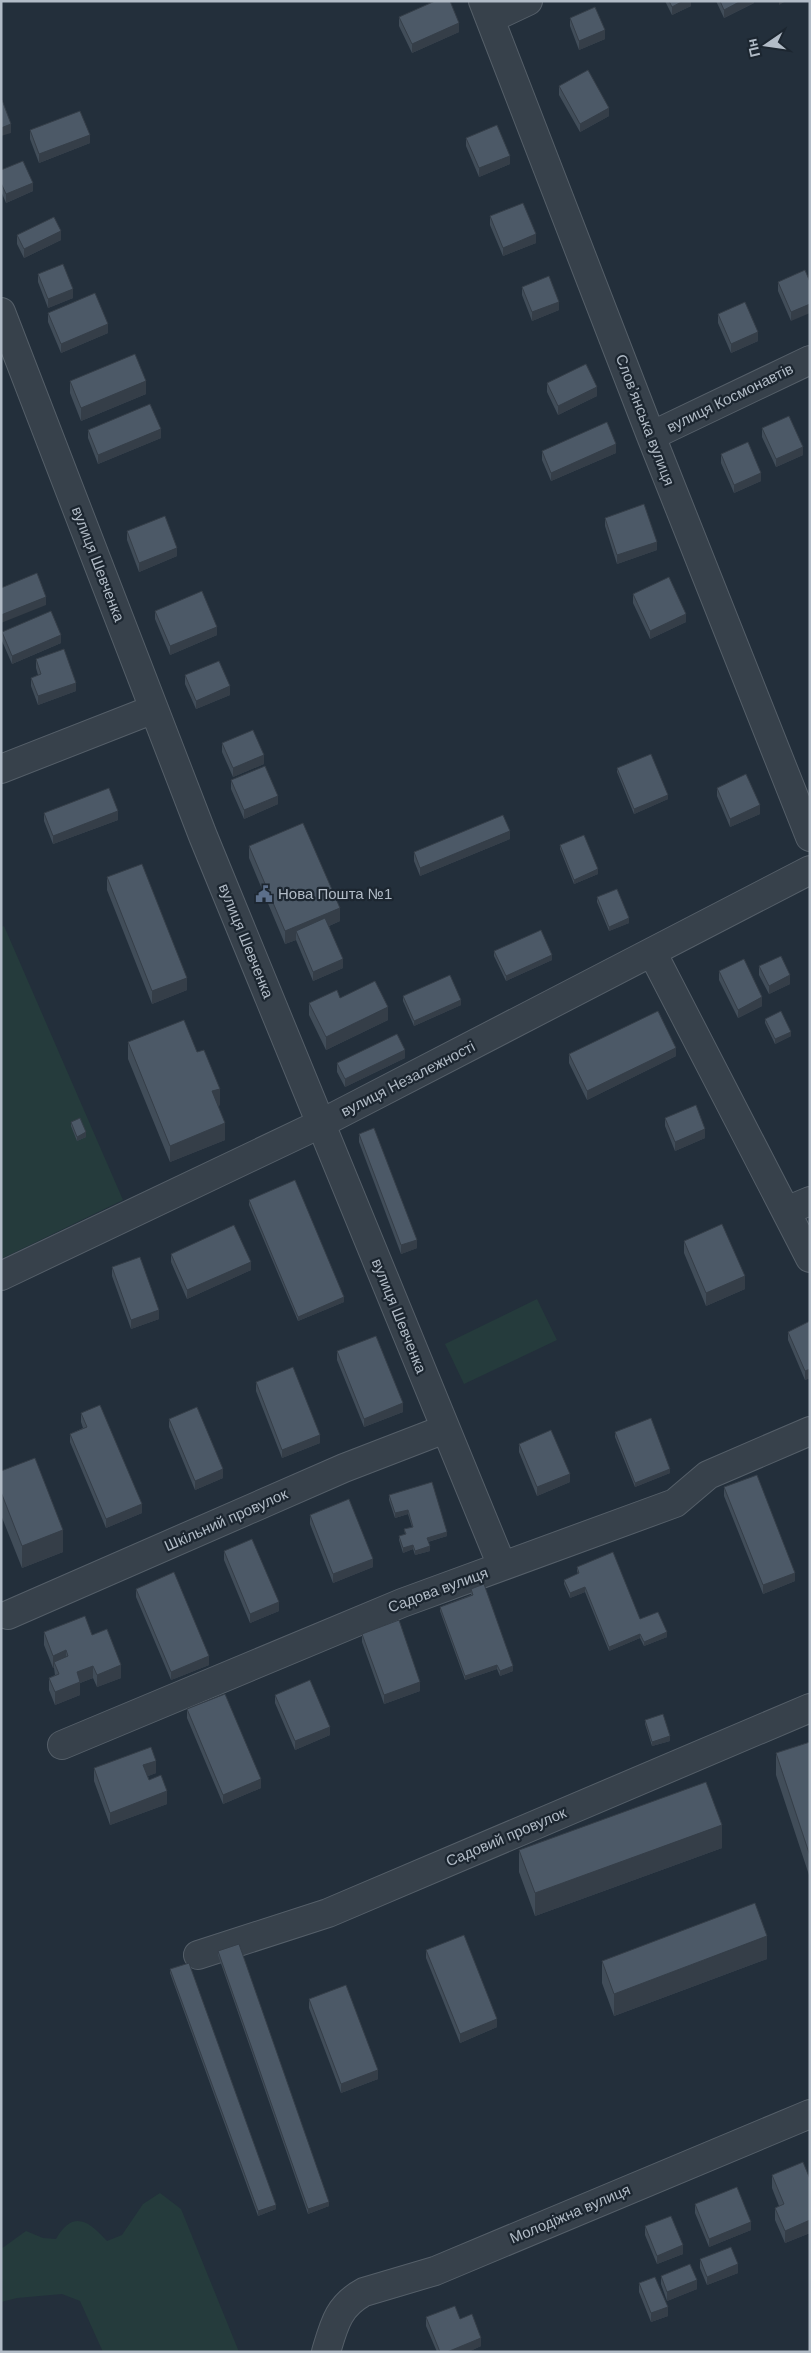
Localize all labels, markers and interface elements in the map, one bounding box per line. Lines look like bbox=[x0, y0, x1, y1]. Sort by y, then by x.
north arrow bbox=[741, 20, 791, 70]
text: Пн bbox=[743, 37, 763, 59]
street label: Словʼянська вулиця bbox=[613, 352, 678, 488]
street label: вулиця Космонавтів bbox=[664, 360, 796, 436]
street label: вулиця Шевченка bbox=[69, 504, 128, 624]
street label: вулиця Шевченка bbox=[216, 881, 277, 1001]
public building icon: Нова Пошта №1 bbox=[254, 884, 274, 904]
place label: Нова Пошта №1 bbox=[278, 885, 392, 902]
street label: вулиця Незалежності bbox=[338, 1037, 478, 1120]
street label: вулиця Шевченка bbox=[369, 1256, 430, 1376]
street label: Шкільний провулок bbox=[162, 1485, 290, 1554]
street label: Садова вулиця bbox=[385, 1564, 490, 1616]
street label: Садовий провулок bbox=[443, 1803, 569, 1870]
street label: Молодіжна вулиця bbox=[507, 2180, 633, 2247]

